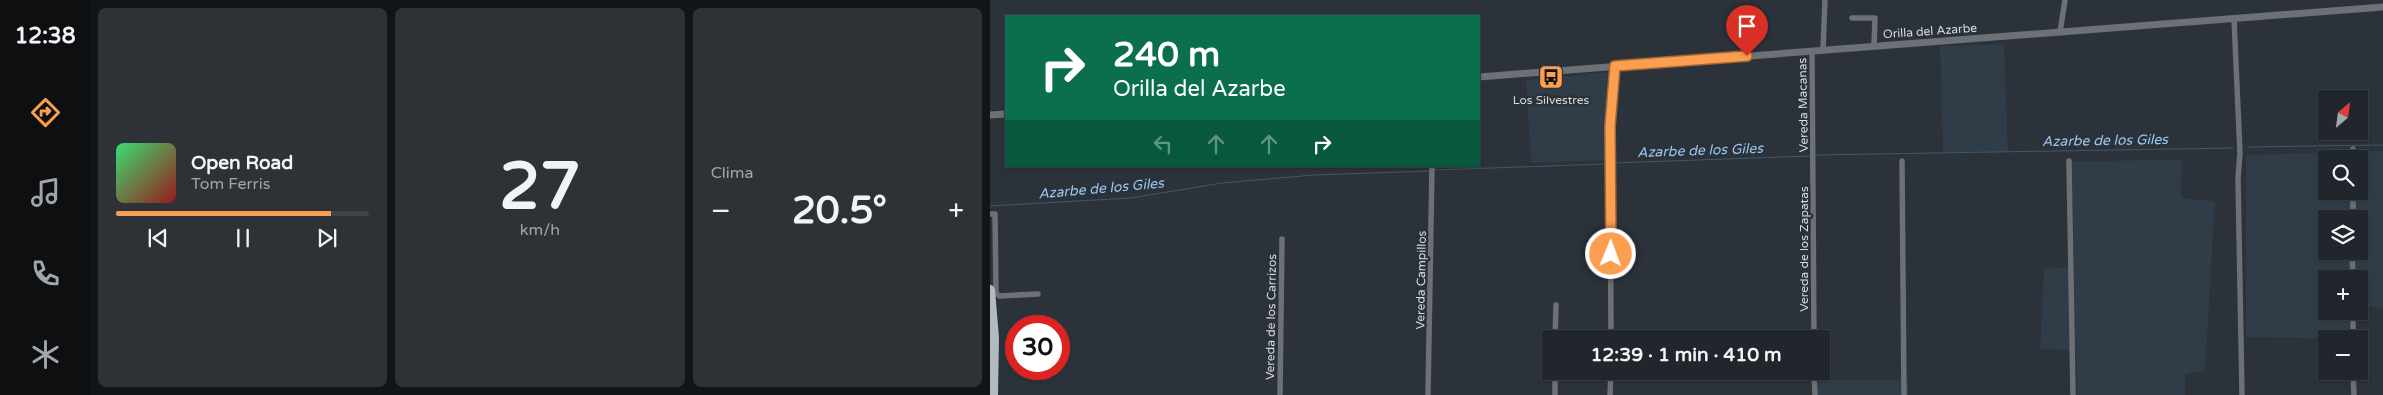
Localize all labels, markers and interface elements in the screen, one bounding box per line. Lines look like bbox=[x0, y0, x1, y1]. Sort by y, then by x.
pin bbox=[1726, 5, 1768, 56]
icon: arrive bbox=[1733, 12, 1761, 40]
street label: Orilla del Azarbe bbox=[1883, 21, 1978, 41]
text: 12:38 bbox=[15, 23, 75, 49]
text: 240 m bbox=[1113, 34, 1220, 76]
icon: right bbox=[1030, 35, 1095, 100]
street label: Vereda Macanas bbox=[1795, 57, 1811, 152]
bus stop icon: Los Silvestres bbox=[1538, 64, 1564, 90]
text: Orilla del Azarbe bbox=[1113, 76, 1286, 102]
north arrow bbox=[2318, 90, 2368, 140]
map controls bbox=[2318, 90, 2368, 380]
place label: Los Silvestres bbox=[1513, 93, 1590, 107]
icon: directions bbox=[28, 95, 63, 130]
icon: left bbox=[1149, 130, 1177, 158]
icon: ahead bbox=[1202, 130, 1230, 158]
icon: ahead bbox=[1255, 130, 1283, 158]
icon: right bbox=[1308, 130, 1336, 158]
water label: Azarbe de los Giles bbox=[2042, 131, 2169, 150]
water label: Azarbe de los Giles bbox=[1637, 140, 1765, 161]
text: 27 bbox=[499, 148, 581, 227]
button: search bbox=[2318, 150, 2368, 200]
text: Open Road bbox=[191, 152, 293, 174]
text: Clima bbox=[711, 163, 753, 183]
text: Tom Ferris bbox=[191, 174, 270, 194]
water label: Azarbe de los Giles bbox=[1038, 174, 1166, 202]
icon: music bbox=[28, 175, 63, 210]
street label: Vereda de los Zapatas bbox=[1797, 186, 1811, 312]
text: 20.5° bbox=[792, 188, 887, 234]
text: − bbox=[711, 194, 731, 228]
text: + bbox=[948, 194, 964, 228]
button: layers bbox=[2318, 210, 2368, 260]
text: km/h bbox=[520, 220, 560, 240]
icon: previous bbox=[144, 224, 172, 252]
icon: pause bbox=[229, 224, 257, 252]
icon: next bbox=[313, 224, 341, 252]
position arrow bbox=[1584, 227, 1636, 279]
street label: Vereda Campillos bbox=[1413, 230, 1429, 330]
street label: Vereda de los Carrizos bbox=[1263, 254, 1279, 380]
icon: phone bbox=[28, 256, 63, 291]
button: + bbox=[2318, 270, 2368, 320]
speed limit sign: 30 bbox=[1005, 315, 1070, 380]
button: − bbox=[2318, 330, 2368, 380]
icon: climate bbox=[28, 337, 63, 372]
text: 12:39 · 1 min · 410 m bbox=[1590, 344, 1782, 366]

